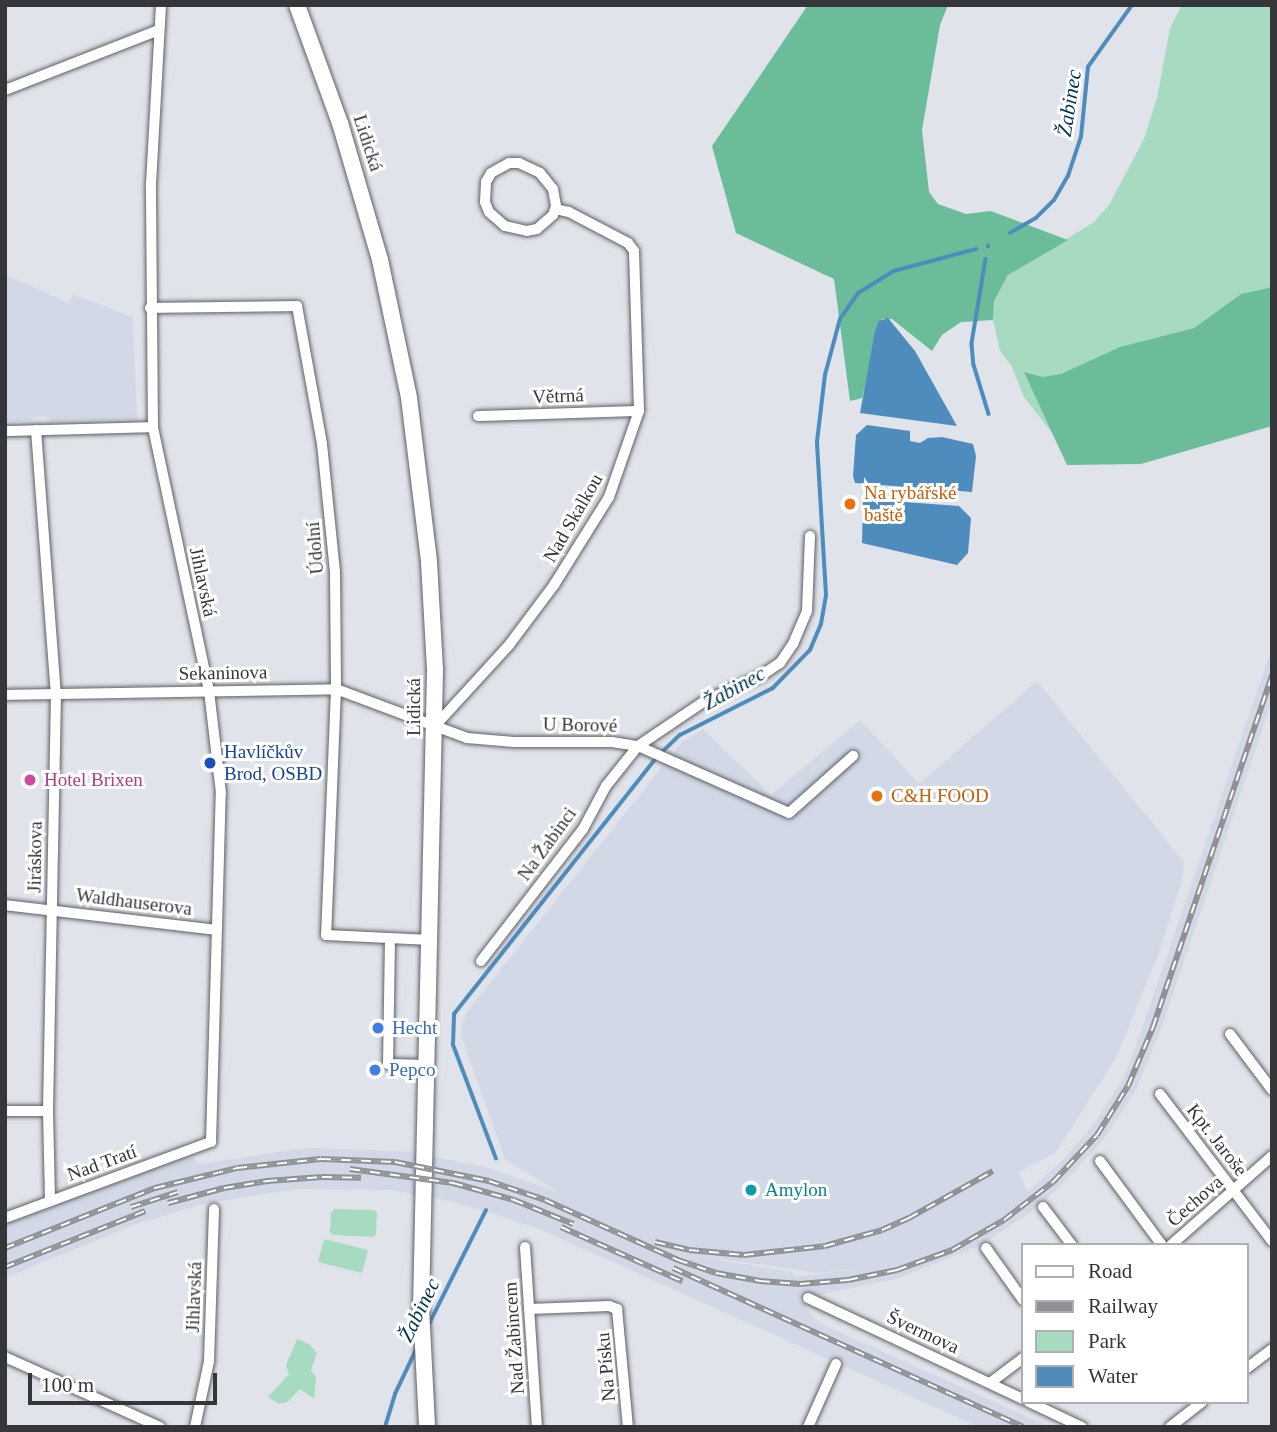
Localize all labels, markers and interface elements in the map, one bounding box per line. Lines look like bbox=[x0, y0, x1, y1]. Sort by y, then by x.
water label: Žabinec bbox=[1051, 68, 1087, 138]
street label: Lidická bbox=[348, 112, 388, 174]
street label: Větrná bbox=[532, 384, 584, 408]
street label: Nad Skalkou bbox=[538, 470, 608, 566]
place label: Na rybářské baště bbox=[864, 482, 956, 526]
marker: Na rybářské baště bbox=[842, 496, 858, 512]
street label: Údolní bbox=[301, 521, 329, 575]
street label: Jihlavská bbox=[184, 545, 222, 619]
street label: Sekaninova bbox=[178, 661, 268, 685]
water label: Žabinec bbox=[698, 661, 770, 715]
street label: Lidická bbox=[403, 678, 425, 736]
street label: U Borové bbox=[543, 713, 617, 737]
place label: Havlíčkův Brod, OSBD bbox=[224, 741, 322, 785]
marker: Havlíčkův Brod, OSBD bbox=[202, 755, 218, 771]
place label: Hotel Brixen bbox=[44, 769, 143, 791]
marker: Hotel Brixen bbox=[22, 772, 38, 788]
place label: C&H FOOD bbox=[891, 785, 989, 807]
marker: C&H FOOD bbox=[869, 788, 885, 804]
street label: Na Žabinci bbox=[513, 803, 581, 885]
street label: Jiráskova bbox=[23, 821, 47, 893]
street label: Waldhauserova bbox=[75, 884, 193, 920]
place label: Hecht bbox=[392, 1017, 437, 1039]
marker: Hecht bbox=[370, 1020, 386, 1036]
place label: Pepco bbox=[389, 1059, 435, 1081]
marker: Pepco bbox=[367, 1062, 383, 1078]
street label: Kpt. Jaroše bbox=[1182, 1099, 1252, 1181]
street label: Nad Tratí bbox=[64, 1140, 140, 1186]
street label: Čechova bbox=[1162, 1171, 1228, 1231]
place label: Amylon bbox=[765, 1179, 827, 1201]
marker: Amylon bbox=[743, 1182, 759, 1198]
legend bbox=[1021, 1243, 1249, 1404]
text: Road bbox=[1088, 1259, 1132, 1283]
street label: Jihlavská bbox=[181, 1261, 207, 1333]
water label: Žabinec bbox=[393, 1274, 445, 1346]
street label: Nad Žabincem bbox=[499, 1281, 529, 1395]
text: Railway bbox=[1088, 1294, 1158, 1318]
street label: Švermova bbox=[883, 1305, 963, 1359]
text: Park bbox=[1088, 1329, 1127, 1353]
street label: Na Písku bbox=[592, 1332, 620, 1402]
scale bar bbox=[32, 1358, 220, 1402]
text: Water bbox=[1088, 1364, 1138, 1388]
text: 100 m bbox=[41, 1373, 94, 1397]

